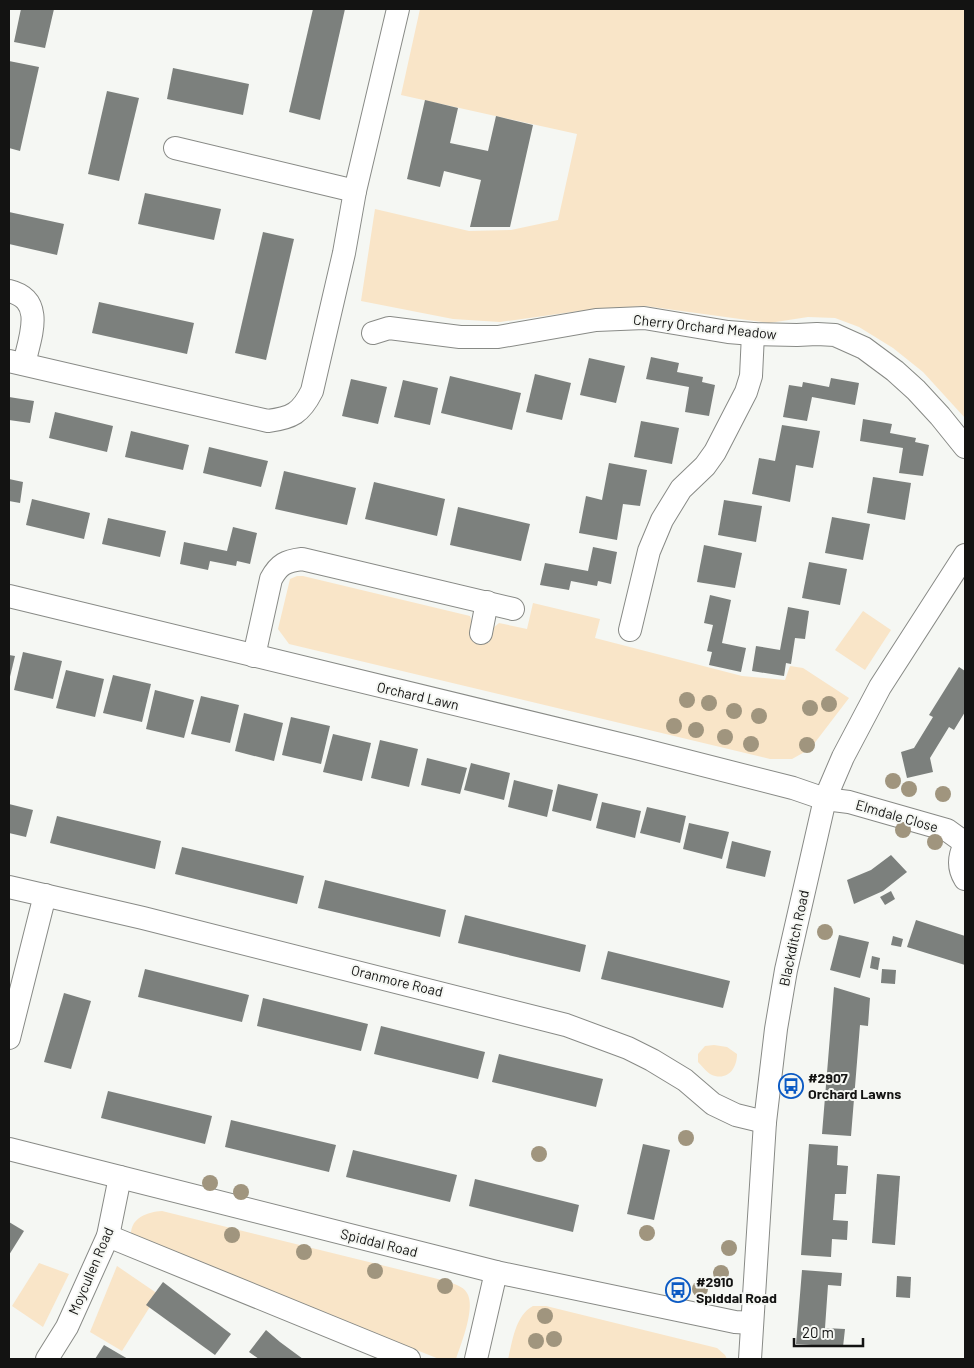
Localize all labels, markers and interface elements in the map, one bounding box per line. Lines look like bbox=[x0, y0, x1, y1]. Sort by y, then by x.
street label: Cherry Orchard Meadow bbox=[633, 311, 778, 342]
street label: Orchard Lawn bbox=[375, 678, 461, 713]
street label: Elmdale Close bbox=[854, 796, 940, 835]
street label: Blackditch Road bbox=[775, 888, 812, 988]
street label: Oranmore Road bbox=[350, 961, 445, 1000]
place label: #2907 Orchard Lawns bbox=[808, 1069, 901, 1102]
bus stop icon: #2907 Orchard Lawns bbox=[778, 1073, 804, 1099]
street label: Moycullen Road bbox=[64, 1224, 117, 1317]
street label: Spiddal Road bbox=[339, 1225, 419, 1260]
place label: #2910 Spiddal Road bbox=[696, 1273, 777, 1306]
bus stop icon: #2910 Spiddal Road bbox=[665, 1277, 691, 1303]
scale bar bbox=[794, 1316, 863, 1348]
text: 20 m bbox=[802, 1323, 834, 1341]

